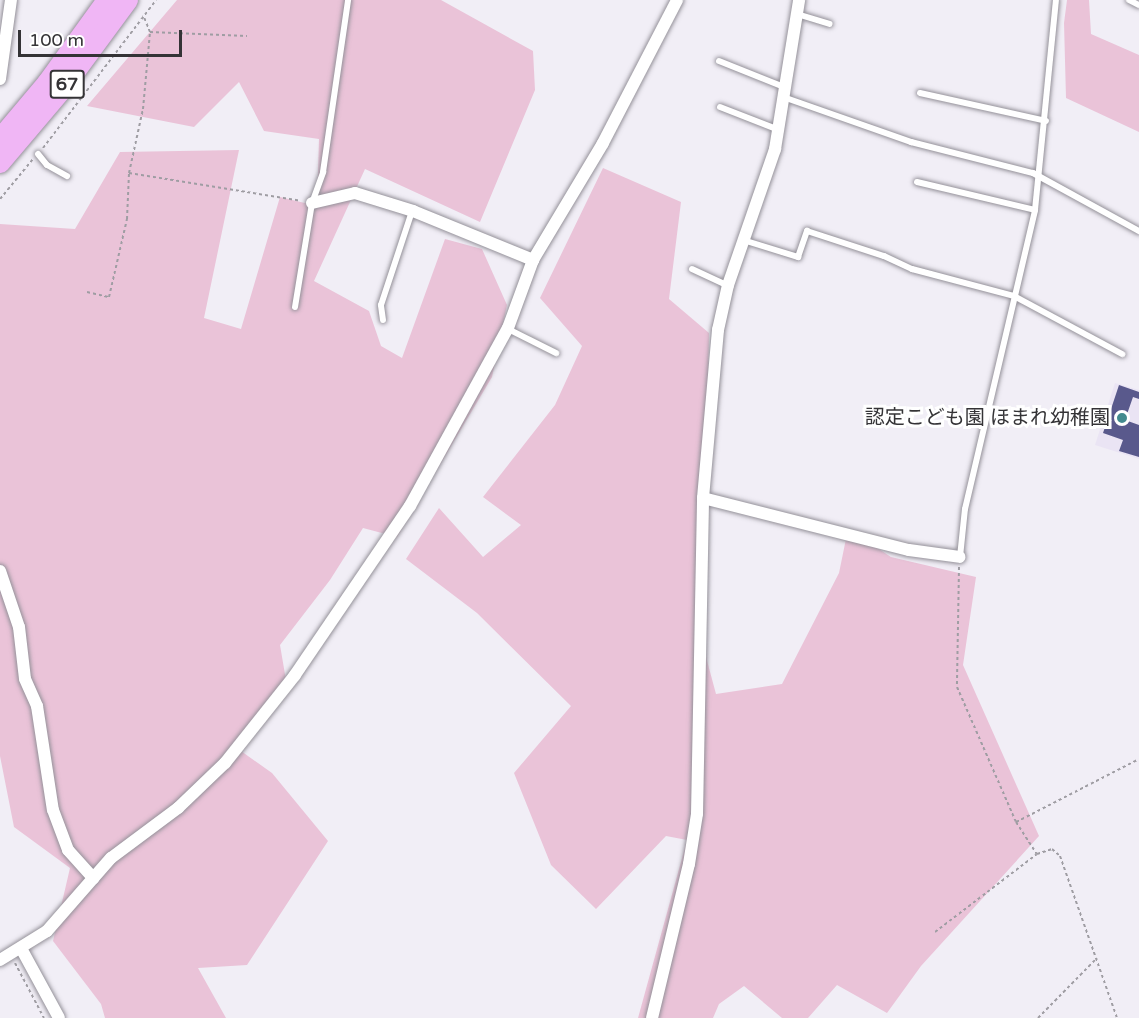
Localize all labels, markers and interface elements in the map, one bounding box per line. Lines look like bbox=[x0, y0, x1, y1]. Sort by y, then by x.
scale bar bbox=[21, 18, 184, 56]
text: 100 m bbox=[29, 29, 84, 51]
road number: 67 bbox=[49, 69, 85, 99]
place label: 認定こども園 ほまれ幼稚園 bbox=[865, 406, 1110, 430]
marker: 認定こども園 ほまれ幼稚園 bbox=[1115, 411, 1129, 425]

